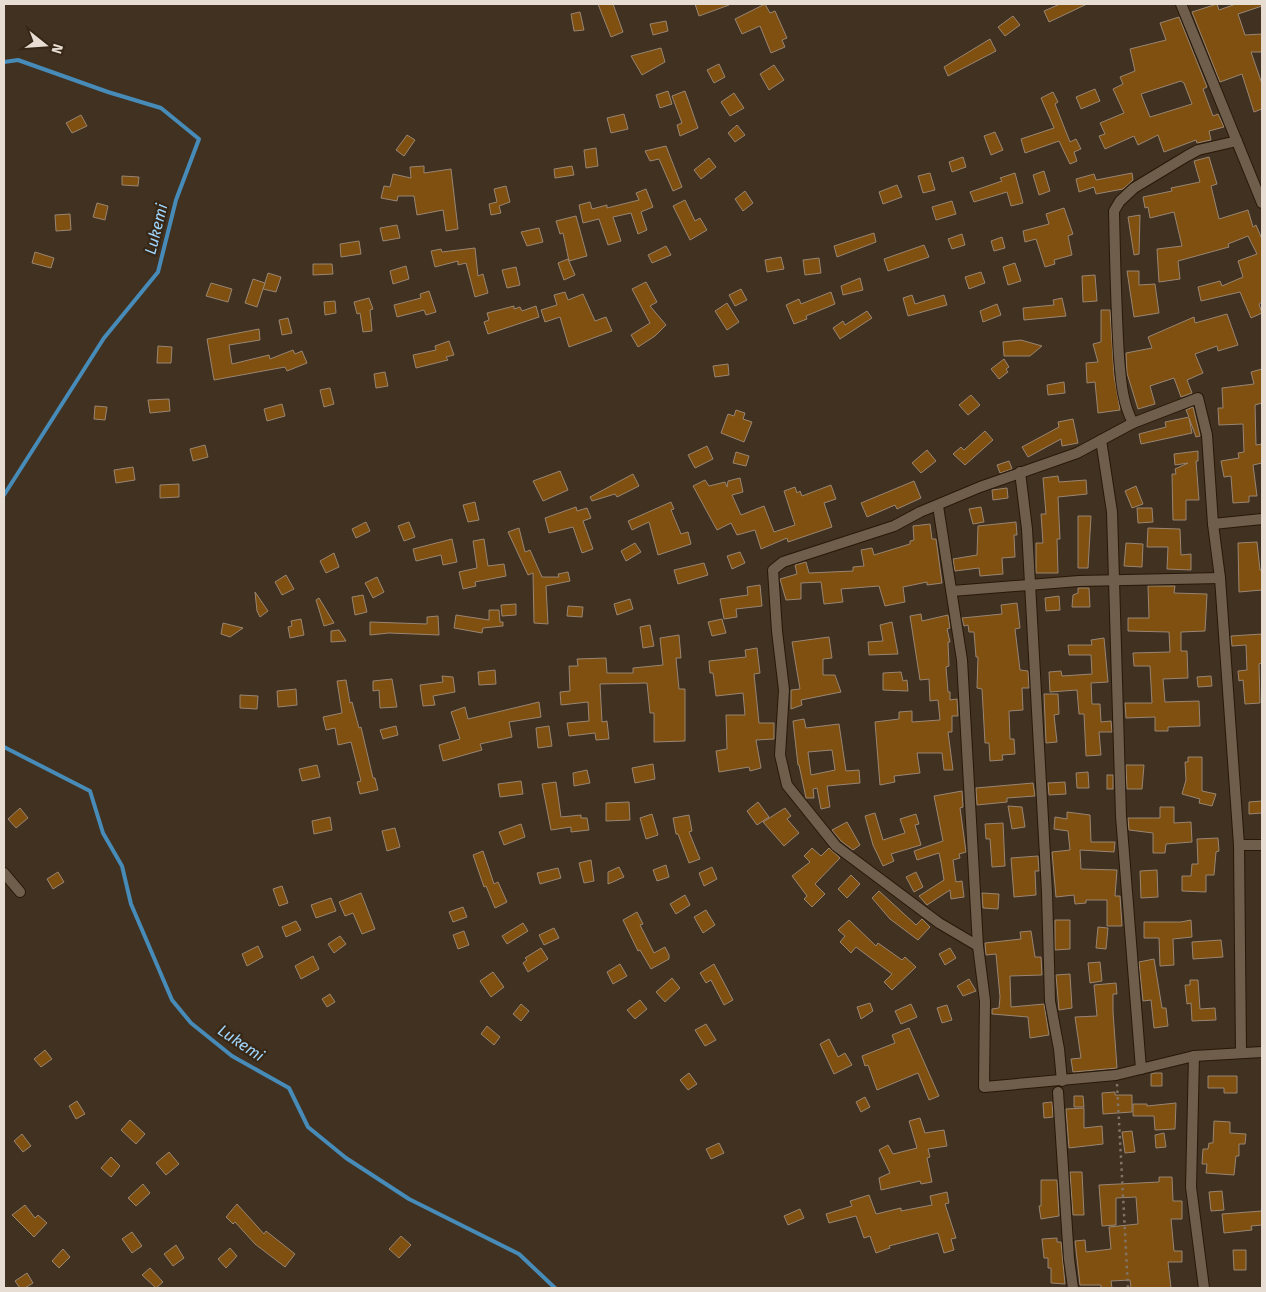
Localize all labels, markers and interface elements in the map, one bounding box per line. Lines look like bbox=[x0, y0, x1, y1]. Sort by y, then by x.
north arrow bbox=[20, 20, 70, 70]
text: N bbox=[47, 42, 66, 56]
water label: Lukemi bbox=[141, 201, 172, 256]
water label: Lukemi bbox=[214, 1021, 268, 1066]

